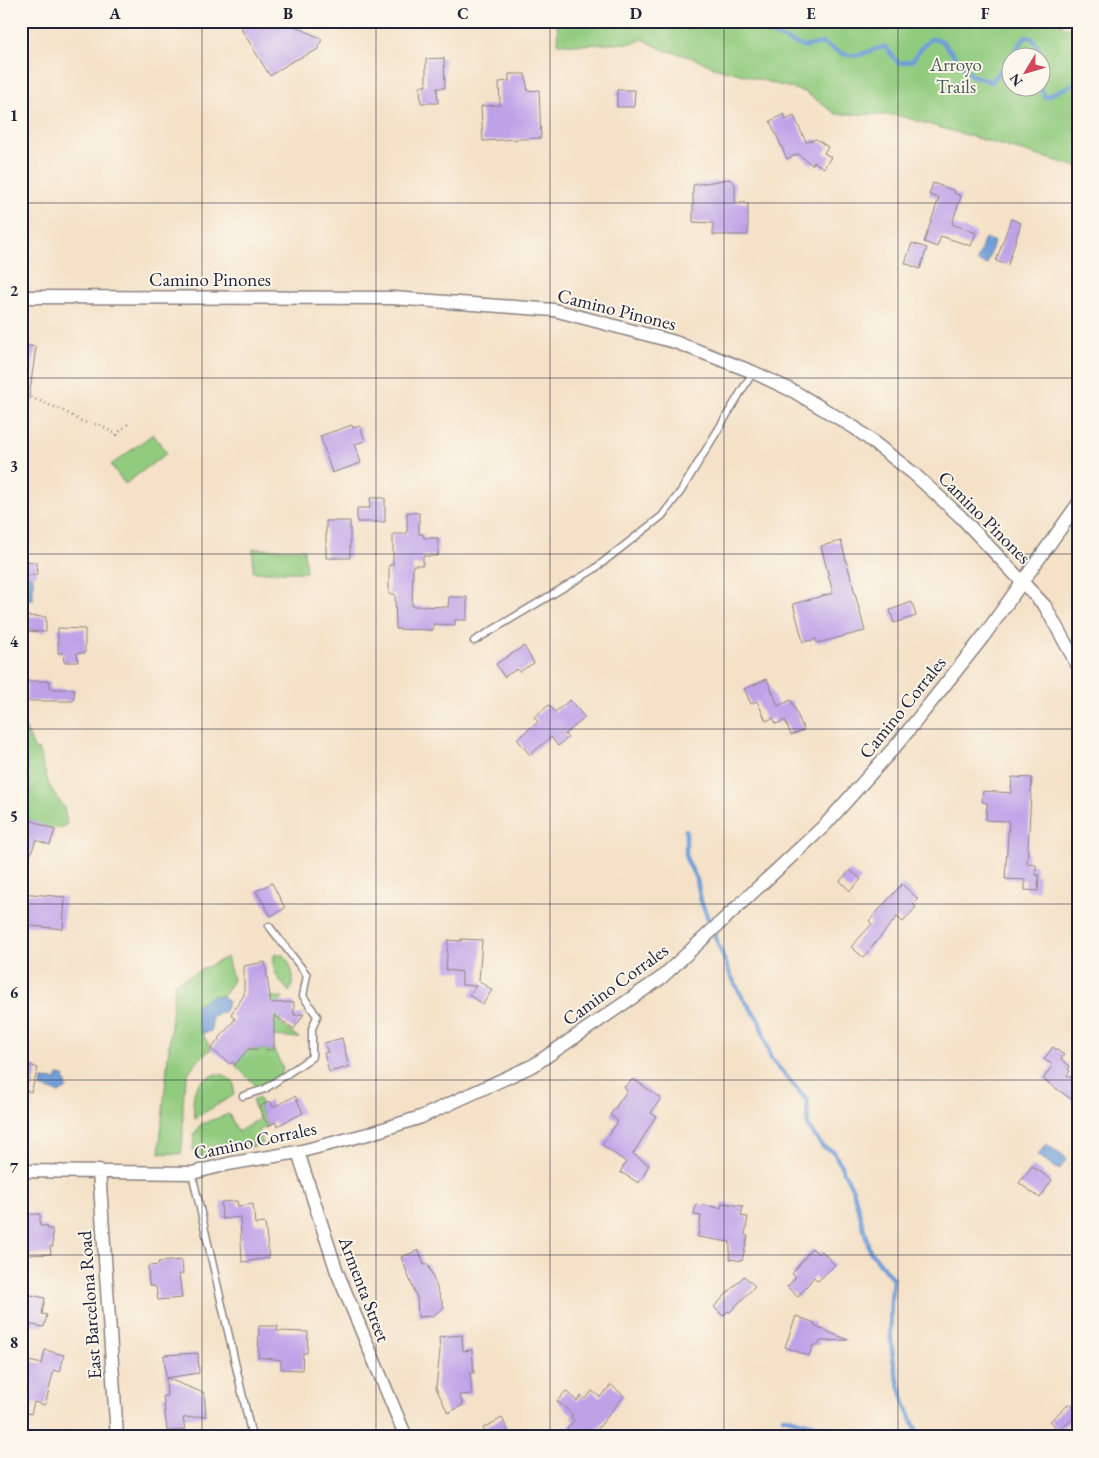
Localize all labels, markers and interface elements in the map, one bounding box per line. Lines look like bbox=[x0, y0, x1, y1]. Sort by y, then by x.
text: A bbox=[108, 3, 121, 24]
text: B bbox=[283, 3, 293, 24]
text: C bbox=[457, 3, 469, 24]
text: D bbox=[630, 3, 642, 24]
text: E bbox=[806, 3, 816, 24]
text: F bbox=[981, 3, 990, 24]
north arrow bbox=[1002, 48, 1052, 98]
park label: Arroyo Trails bbox=[929, 52, 982, 99]
text: N bbox=[1005, 69, 1026, 90]
text: 1 bbox=[10, 105, 18, 126]
street label: Camino Pinones bbox=[149, 267, 271, 292]
text: 2 bbox=[10, 280, 19, 301]
street label: Camino Pinones bbox=[555, 283, 679, 336]
text: 3 bbox=[10, 456, 18, 477]
street label: Camino Pinones bbox=[933, 465, 1037, 569]
text: 4 bbox=[10, 631, 19, 652]
street label: Camino Corrales bbox=[853, 651, 951, 764]
text: 5 bbox=[10, 806, 18, 827]
street label: Camino Corrales bbox=[557, 938, 673, 1031]
text: 6 bbox=[10, 982, 19, 1003]
street label: Camino Corrales bbox=[191, 1115, 319, 1166]
text: 7 bbox=[10, 1157, 19, 1178]
street label: East Barcelona Road bbox=[72, 1230, 107, 1380]
street label: Armenta Street bbox=[333, 1232, 396, 1345]
text: 8 bbox=[10, 1332, 18, 1353]

